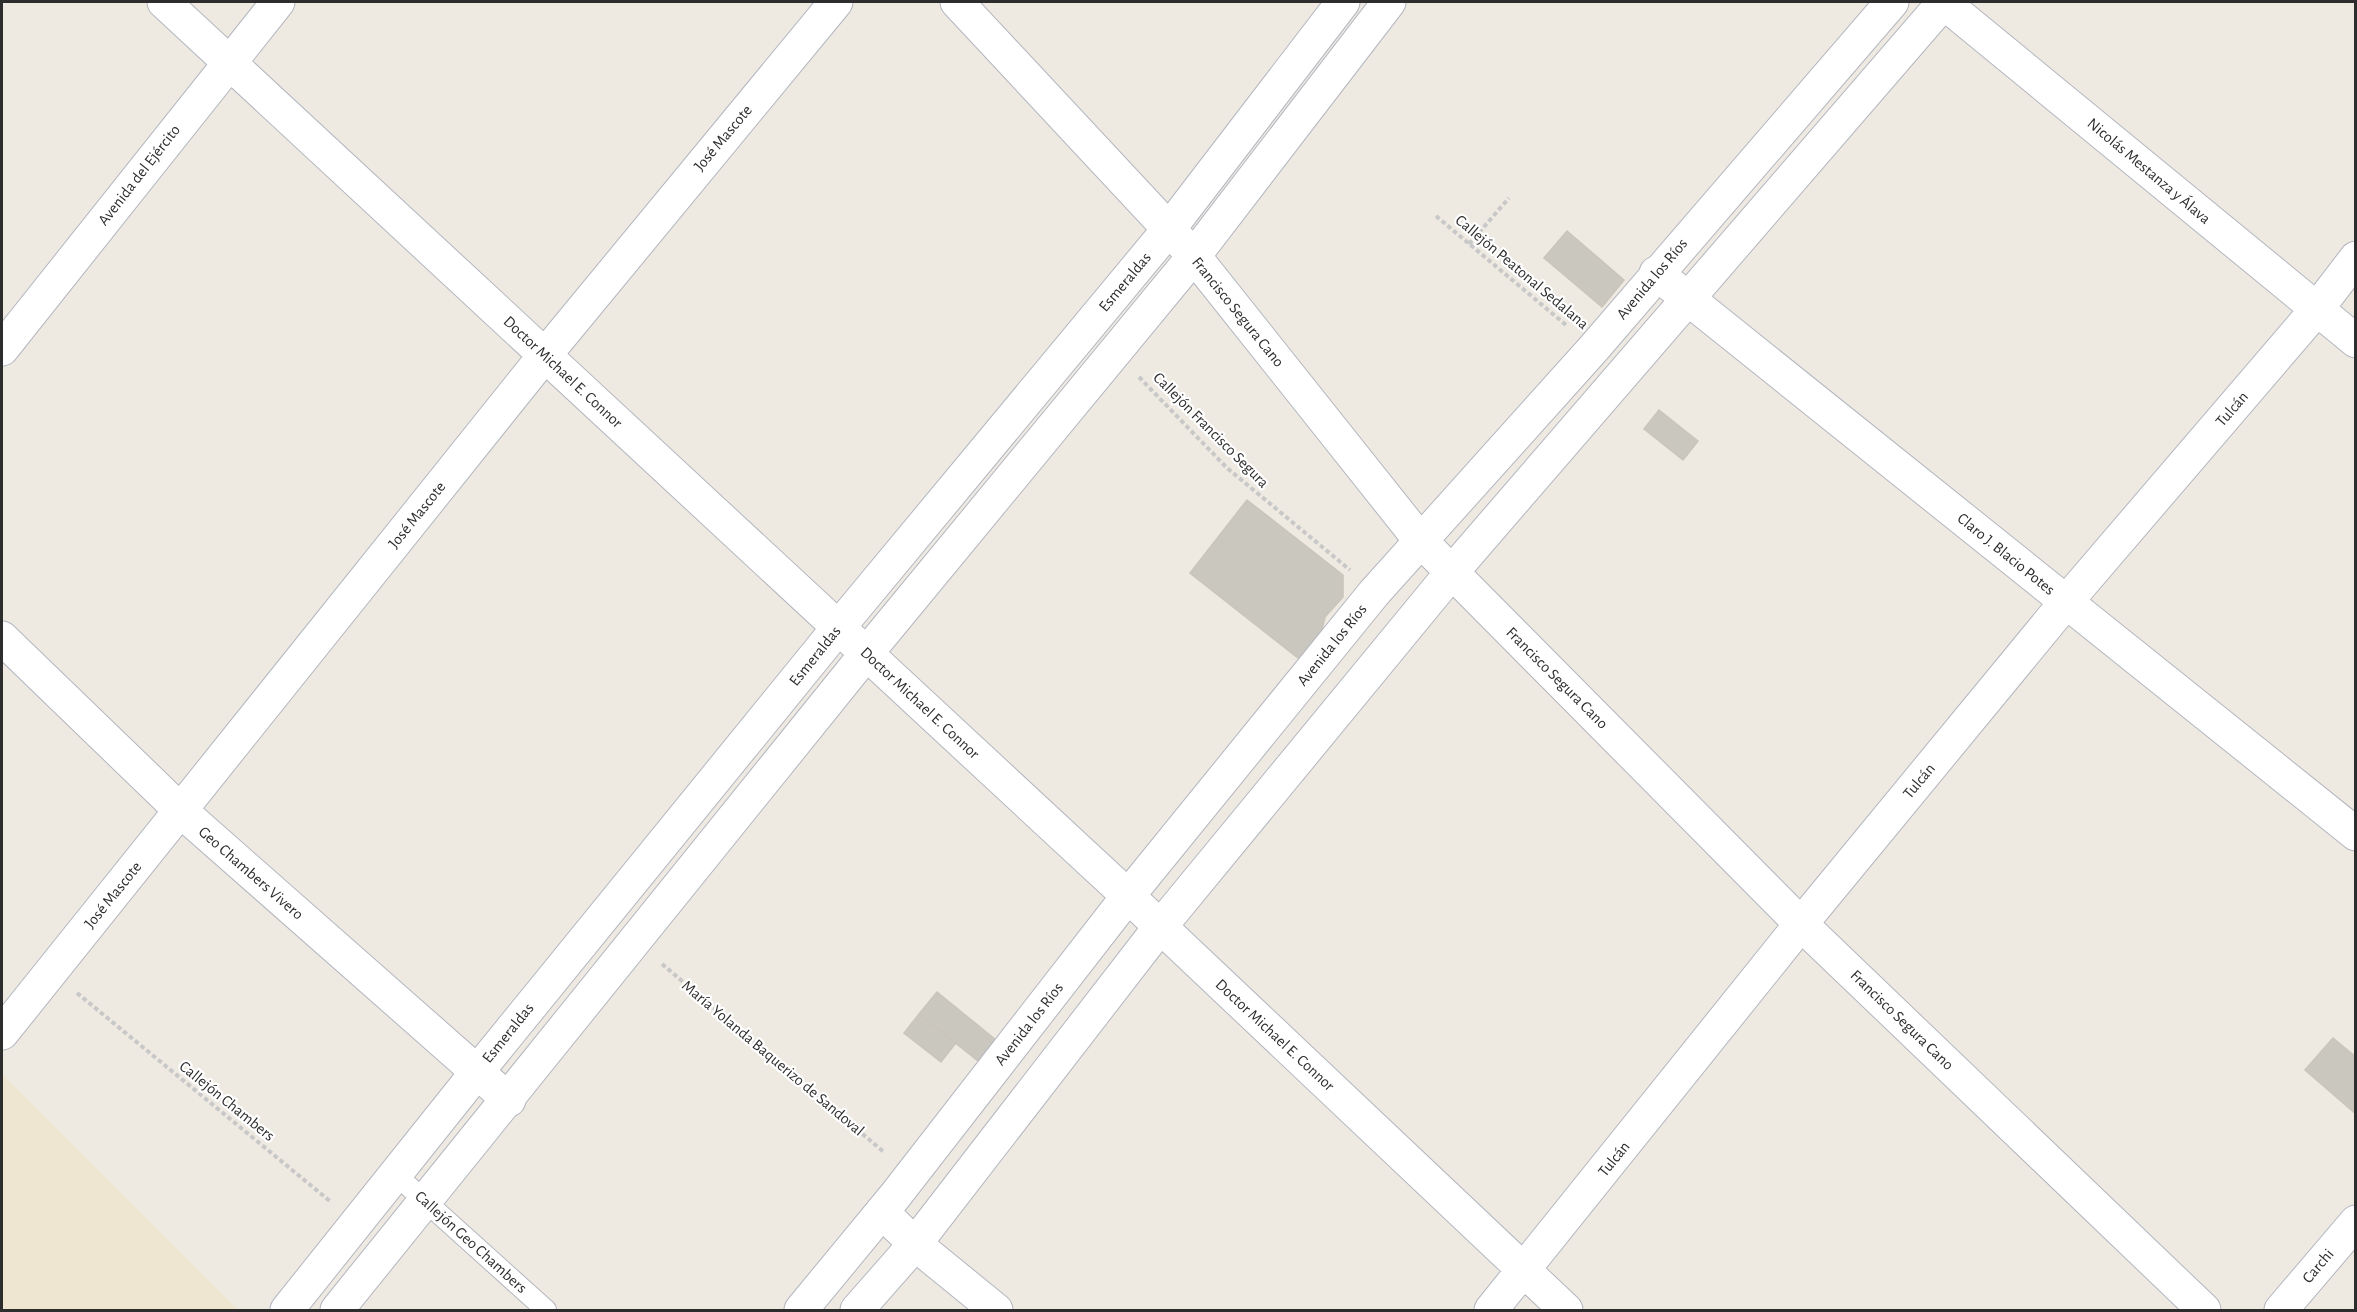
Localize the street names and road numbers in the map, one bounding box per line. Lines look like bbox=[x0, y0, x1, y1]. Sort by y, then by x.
street label: José Mascote bbox=[691, 102, 755, 174]
street label: Nicolás Mestanza y Álava bbox=[2084, 113, 2215, 228]
street label: Avenida del Ejército bbox=[95, 122, 184, 229]
street label: Callejón Peatonal Sedalana bbox=[1452, 212, 1592, 333]
street label: Avenida los Ríos bbox=[1614, 235, 1690, 323]
street label: Esmeraldas bbox=[1096, 249, 1154, 315]
street label: Francisco Segura Cano bbox=[1189, 254, 1287, 370]
street label: Doctor Michael E. Connor bbox=[501, 313, 626, 432]
street label: Callejón Francisco Segura bbox=[1150, 369, 1272, 491]
street label: Tulcán bbox=[2213, 389, 2251, 429]
street label: José Mascote bbox=[385, 479, 449, 551]
street label: Claro J. Blacio Potes bbox=[1954, 510, 2058, 598]
street label: Avenida los Ríos bbox=[1294, 601, 1370, 689]
street label: Esmeraldas bbox=[786, 623, 844, 689]
street label: Francisco Segura Cano bbox=[1503, 624, 1611, 732]
street label: Doctor Michael E. Connor bbox=[858, 644, 983, 763]
street label: Tulcán bbox=[1900, 760, 1938, 802]
street label: Geo Chambers Vivero bbox=[196, 823, 307, 923]
street label: José Mascote bbox=[81, 859, 145, 931]
street label: Francisco Segura Cano bbox=[1847, 967, 1957, 1073]
street label: Doctor Michael E. Connor bbox=[1213, 976, 1338, 1095]
street label: María Yolanda Baquerizo de Sandoval bbox=[679, 977, 867, 1139]
street label: Avenida los Ríos bbox=[992, 980, 1066, 1068]
street label: Esmeraldas bbox=[479, 1000, 537, 1066]
street label: Callejón Chambers bbox=[176, 1058, 278, 1145]
street label: Tulcán bbox=[1595, 1138, 1633, 1180]
street label: Callejón Geo Chambers bbox=[411, 1188, 530, 1297]
street label: Carchi bbox=[2299, 1246, 2337, 1286]

